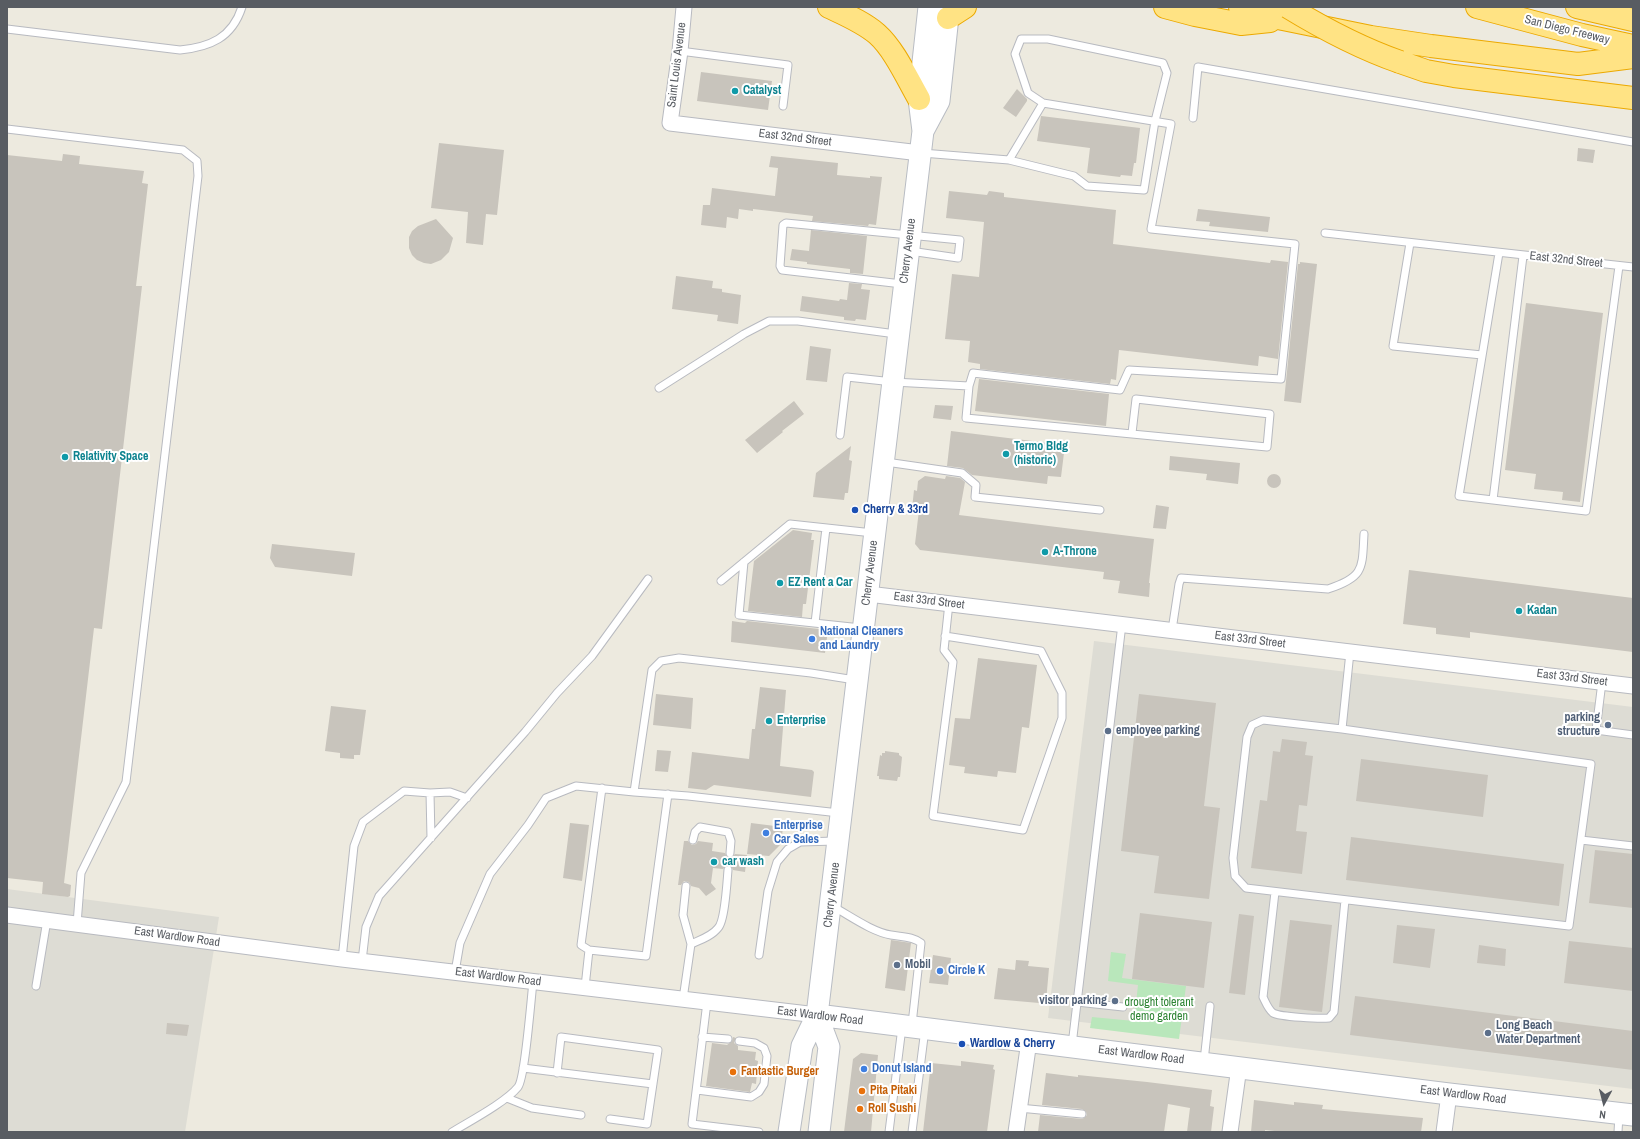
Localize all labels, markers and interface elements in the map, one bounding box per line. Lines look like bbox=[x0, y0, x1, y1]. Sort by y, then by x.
street label: San Diego Freeway bbox=[1523, 12, 1611, 48]
street label: Saint Louis Avenue bbox=[665, 22, 689, 108]
place label: Catalyst bbox=[743, 84, 781, 98]
marker: Catalyst bbox=[730, 86, 740, 96]
street label: East 32nd Street bbox=[758, 126, 832, 150]
street label: Cherry Avenue bbox=[897, 218, 919, 284]
street label: East 32nd Street bbox=[1529, 249, 1603, 271]
place label: Termo Bldg (historic) bbox=[1014, 440, 1068, 468]
marker: Termo Bldg (historic) bbox=[1001, 449, 1011, 459]
place label: Relativity Space bbox=[73, 450, 148, 464]
marker: Relativity Space bbox=[60, 452, 70, 462]
place label: Cherry & 33rd bbox=[863, 503, 928, 517]
marker: Cherry & 33rd bbox=[850, 505, 860, 515]
street label: Cherry Avenue bbox=[859, 540, 881, 606]
place label: A-Throne bbox=[1053, 545, 1097, 559]
marker: A-Throne bbox=[1040, 547, 1050, 557]
place label: EZ Rent a Car bbox=[788, 576, 853, 590]
marker: EZ Rent a Car bbox=[775, 578, 785, 588]
street label: East 33rd Street bbox=[893, 590, 965, 612]
place label: Kadan bbox=[1527, 604, 1557, 618]
marker: Kadan bbox=[1514, 606, 1524, 616]
place label: National Cleaners and Laundry bbox=[820, 625, 903, 653]
street label: East 33rd Street bbox=[1214, 629, 1286, 651]
marker: National Cleaners and Laundry bbox=[807, 634, 817, 644]
street label: East 33rd Street bbox=[1536, 667, 1608, 689]
place label: parking structure bbox=[1557, 711, 1600, 739]
place label: Enterprise bbox=[777, 714, 826, 728]
marker: Enterprise bbox=[764, 716, 774, 726]
marker: parking structure bbox=[1603, 720, 1613, 730]
place label: employee parking bbox=[1116, 724, 1200, 738]
marker: employee parking bbox=[1103, 726, 1113, 736]
place label: Enterprise Car Sales bbox=[774, 819, 823, 847]
marker: Enterprise Car Sales bbox=[761, 828, 771, 838]
place label: car wash bbox=[722, 855, 764, 869]
marker: car wash bbox=[709, 857, 719, 867]
street label: Cherry Avenue bbox=[821, 862, 843, 928]
street label: East Wardlow Road bbox=[133, 924, 221, 950]
place label: Mobil bbox=[905, 958, 931, 972]
marker: Mobil bbox=[892, 960, 902, 970]
place label: Circle K bbox=[948, 964, 985, 978]
street label: East Wardlow Road bbox=[454, 965, 542, 989]
marker: Circle K bbox=[935, 966, 945, 976]
place label: visitor parking bbox=[1039, 994, 1107, 1008]
marker: visitor parking bbox=[1110, 996, 1120, 1006]
park label: drought tolerant demo garden bbox=[1125, 996, 1193, 1024]
street label: East Wardlow Road bbox=[776, 1004, 864, 1028]
place label: Long Beach Water Department bbox=[1496, 1019, 1580, 1047]
marker: Long Beach Water Department bbox=[1483, 1028, 1493, 1038]
place label: Wardlow & Cherry bbox=[970, 1037, 1055, 1051]
marker: Wardlow & Cherry bbox=[957, 1039, 967, 1049]
street label: East Wardlow Road bbox=[1097, 1043, 1185, 1067]
place label: Donut Island bbox=[872, 1062, 932, 1076]
marker: Donut Island bbox=[859, 1064, 869, 1074]
place label: Fantastic Burger bbox=[741, 1065, 819, 1079]
marker: Fantastic Burger bbox=[728, 1067, 738, 1077]
street label: East Wardlow Road bbox=[1419, 1083, 1507, 1107]
north arrow bbox=[1584, 1083, 1624, 1123]
place label: Pita Pitaki bbox=[870, 1084, 917, 1098]
marker: Pita Pitaki bbox=[857, 1086, 867, 1096]
place label: Roll Sushi bbox=[868, 1102, 916, 1116]
marker: Roll Sushi bbox=[855, 1104, 865, 1114]
text: N bbox=[1598, 1108, 1607, 1122]

